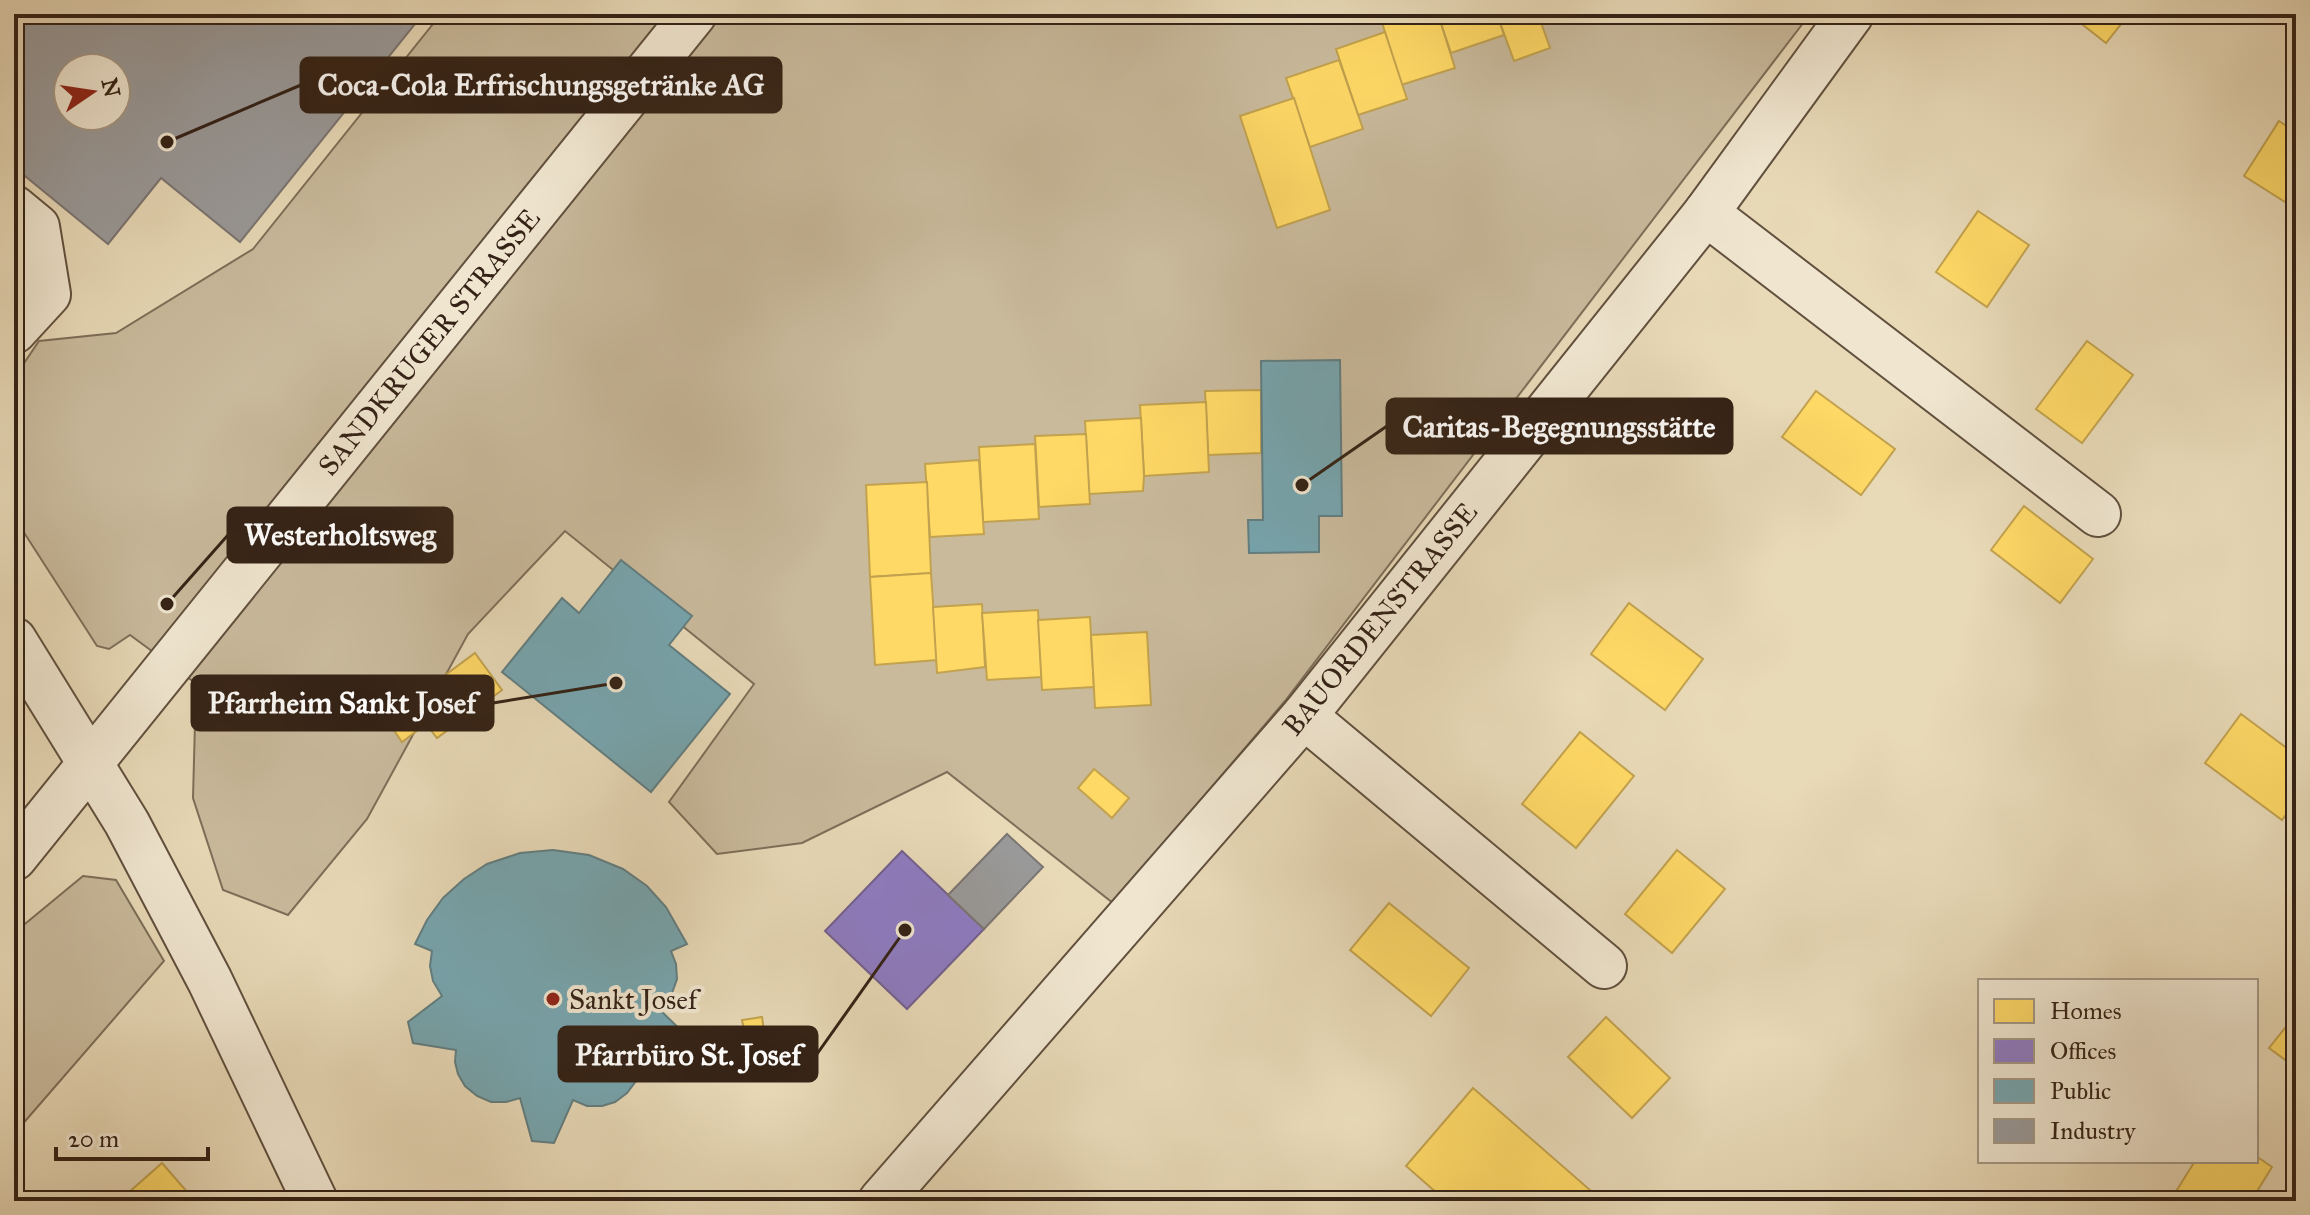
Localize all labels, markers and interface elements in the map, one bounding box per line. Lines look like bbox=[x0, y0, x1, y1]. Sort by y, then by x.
north arrow bbox=[52, 52, 132, 132]
callout: Coca-Cola Erfrischungsgetränke AG bbox=[301, 58, 781, 112]
text: Coca-Cola Erfrischungsgetränke AG bbox=[317, 67, 765, 103]
text: N bbox=[96, 75, 126, 100]
street label: SANDKRUGER STRASSE bbox=[311, 201, 547, 483]
callout: Caritas-Begegnungsstätte bbox=[1387, 399, 1732, 453]
text: Caritas-Begegnungsstätte bbox=[1402, 409, 1716, 445]
street label: BAUORDENSTRASSE bbox=[1275, 495, 1485, 743]
callout: Westerholtsweg bbox=[228, 508, 452, 562]
text: Westerholtsweg bbox=[244, 517, 437, 553]
callout: Pfarrheim Sankt Josef bbox=[192, 676, 493, 730]
text: Pfarrheim Sankt Josef bbox=[208, 685, 481, 722]
legend bbox=[1978, 979, 2258, 1163]
place label: Sankt Josef bbox=[569, 982, 702, 1017]
marker: Sankt Josef bbox=[544, 990, 562, 1008]
text: Homes bbox=[2050, 996, 2122, 1026]
callout: Pfarrbüro St. Josef bbox=[559, 1027, 817, 1081]
text: Offices bbox=[2050, 1036, 2116, 1066]
text: Pfarrbüro St. Josef bbox=[575, 1037, 806, 1074]
text: Public bbox=[2050, 1076, 2111, 1106]
scale bar bbox=[56, 1111, 208, 1161]
text: Industry bbox=[2050, 1116, 2136, 1146]
text: 20 m bbox=[68, 1124, 119, 1154]

